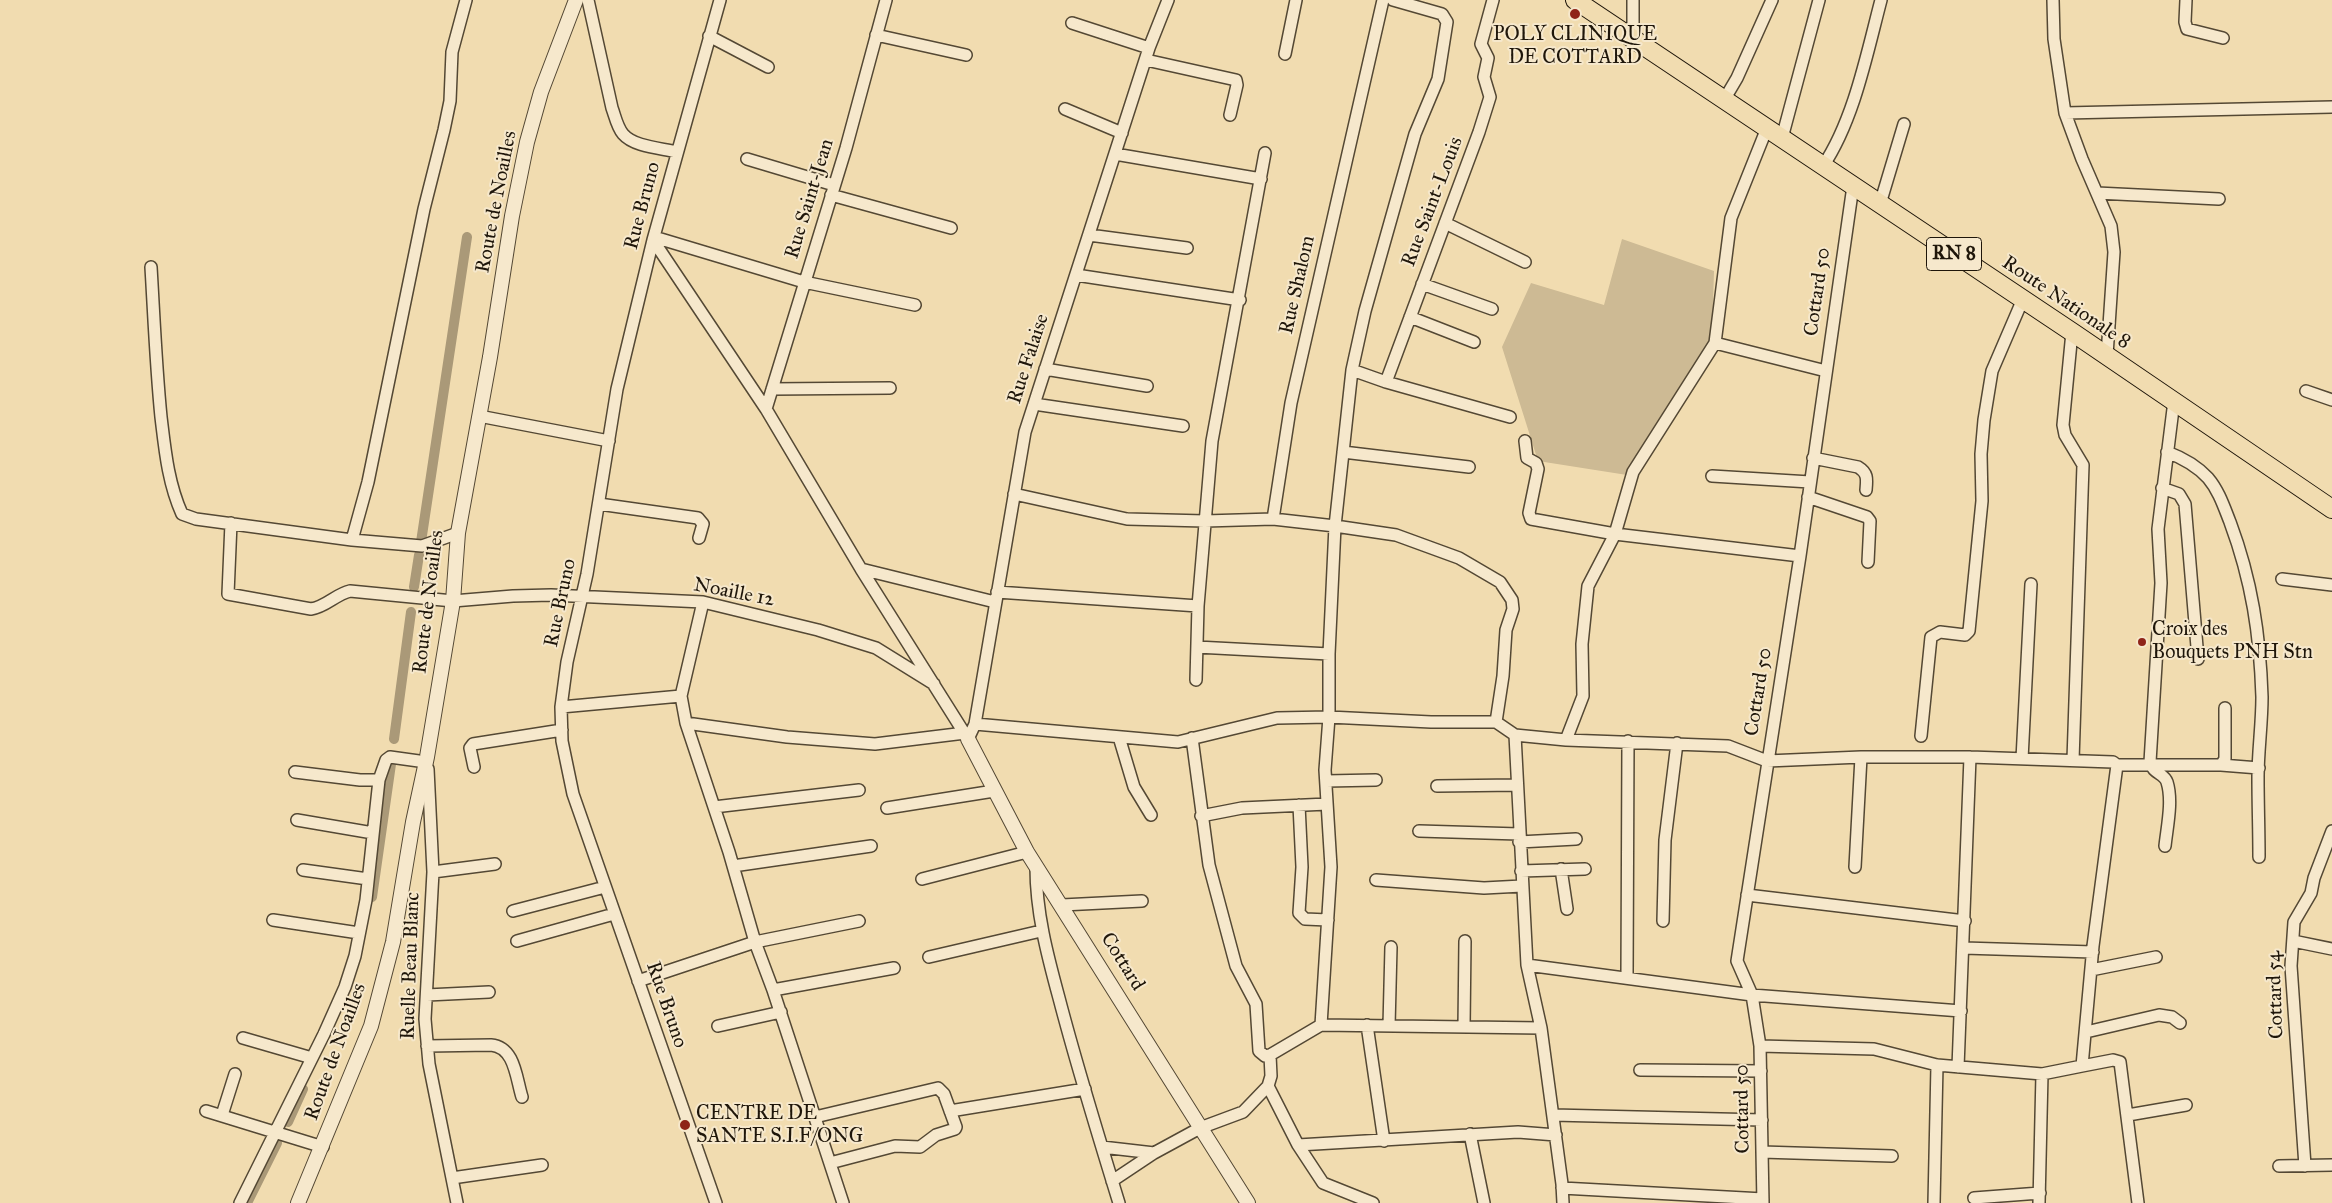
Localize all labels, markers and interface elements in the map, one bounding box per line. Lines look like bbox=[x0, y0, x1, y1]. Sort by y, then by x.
marker: POLY CLINIQUE DE COTTARD bbox=[1568, 7, 1582, 21]
place label: POLY CLINIQUE DE COTTARD bbox=[1493, 23, 1657, 70]
street label: Route de Noailles bbox=[471, 129, 523, 275]
street label: Rue Saint-Louis bbox=[1397, 134, 1469, 270]
street label: Rue Saint-Jean bbox=[780, 136, 840, 262]
street label: Rue Bruno bbox=[620, 160, 666, 252]
street label: Rue Shalom bbox=[1275, 233, 1321, 337]
road number: RN 8 bbox=[1926, 238, 1982, 270]
street label: Cottard 50 bbox=[1800, 246, 1836, 338]
street label: Route Nationale 8 bbox=[1997, 251, 2135, 355]
street label: Rue Falaise bbox=[1003, 311, 1055, 407]
street label: Route de Noailles bbox=[408, 529, 450, 675]
street label: Rue Bruno bbox=[540, 557, 582, 649]
street label: Noaille 12 bbox=[691, 573, 777, 613]
place label: Croix des Bouquets PNH Stn bbox=[2152, 618, 2313, 665]
marker: Croix des Bouquets PNH Stn bbox=[2136, 636, 2148, 648]
street label: Cottard 50 bbox=[1740, 646, 1778, 738]
street label: Ruelle Beau Blanc bbox=[396, 892, 426, 1040]
street label: Cottard bbox=[1095, 929, 1149, 995]
street label: Cottard 54 bbox=[2262, 951, 2290, 1039]
street label: Rue Bruno bbox=[640, 959, 692, 1051]
street label: Route de Noailles bbox=[300, 980, 372, 1124]
street label: Cottard 50 bbox=[1730, 1064, 1756, 1154]
place label: CENTRE DE SANTE S.I.F/ONG bbox=[696, 1102, 863, 1149]
marker: CENTRE DE SANTE S.I.F/ONG bbox=[678, 1118, 692, 1132]

